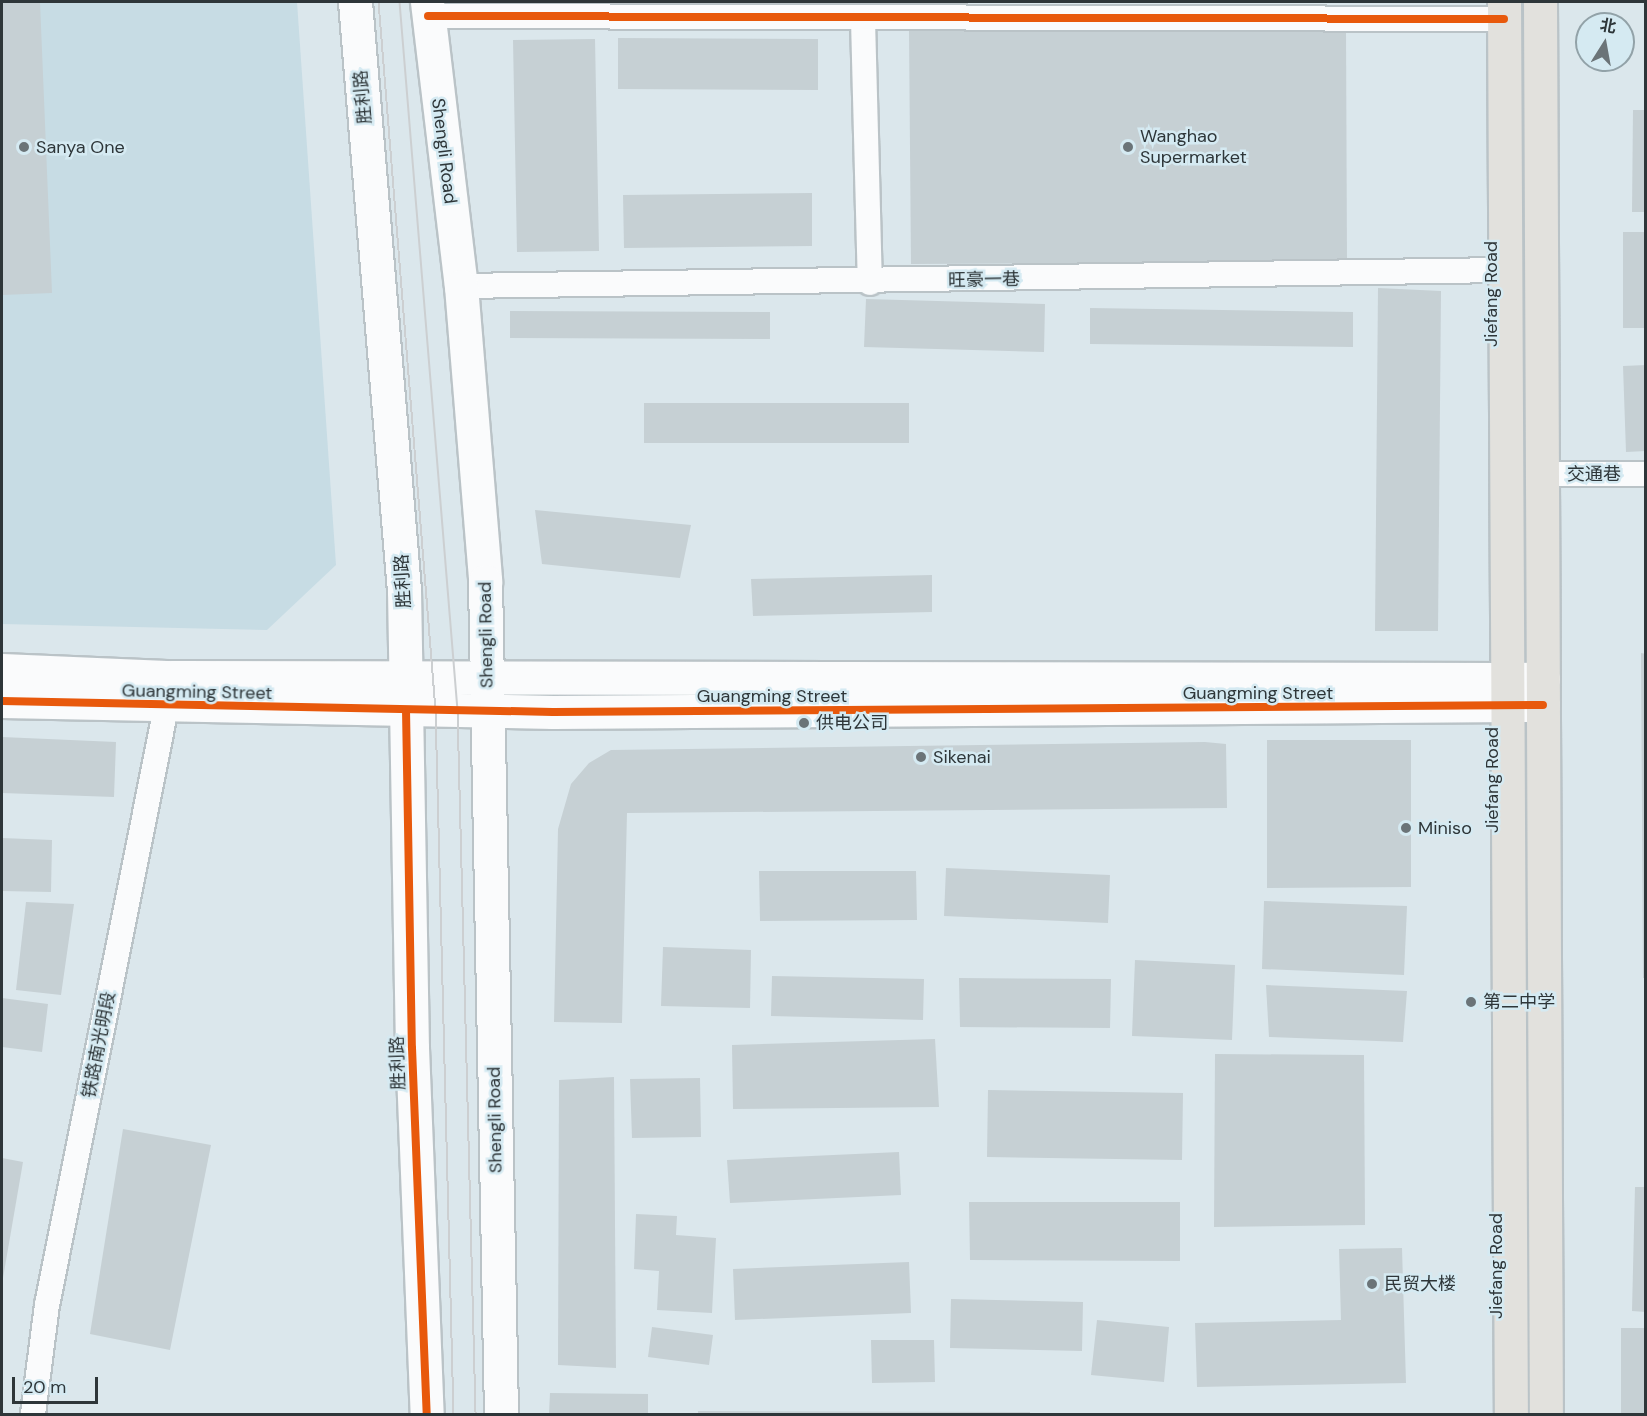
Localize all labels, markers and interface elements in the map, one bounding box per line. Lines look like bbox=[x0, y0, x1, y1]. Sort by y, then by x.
north arrow bbox=[1575, 12, 1635, 72]
text: 北 bbox=[1598, 14, 1618, 38]
street label: 胜利路 bbox=[350, 69, 376, 125]
street label: Shengli Road bbox=[427, 97, 461, 205]
place label: Wanghao Supermarket bbox=[1140, 126, 1247, 168]
place label: Sanya One bbox=[36, 136, 125, 158]
marker: Sanya One bbox=[17, 140, 31, 154]
marker: Wanghao Supermarket bbox=[1121, 140, 1135, 154]
street label: Jiefang Road bbox=[1480, 241, 1502, 347]
street label: 旺豪一巷 bbox=[948, 269, 1020, 291]
street label: 交通巷 bbox=[1567, 463, 1621, 485]
street label: 胜利路 bbox=[391, 553, 415, 609]
street label: Shengli Road bbox=[474, 582, 498, 688]
street label: Guangming Street bbox=[121, 680, 273, 704]
street label: Guangming Street bbox=[1183, 682, 1333, 704]
street label: Guangming Street bbox=[697, 685, 847, 707]
place label: 供电公司 bbox=[816, 712, 888, 734]
marker: 供电公司 bbox=[797, 716, 811, 730]
street label: Jiefang Road bbox=[1481, 727, 1503, 833]
place label: Sikenai bbox=[933, 746, 991, 768]
marker: Sikenai bbox=[914, 750, 928, 764]
place label: Miniso bbox=[1418, 817, 1472, 839]
marker: Miniso bbox=[1399, 821, 1413, 835]
street label: 铁路南光明段 bbox=[78, 990, 120, 1100]
place label: 第二中学 bbox=[1483, 991, 1555, 1013]
marker: 第二中学 bbox=[1464, 995, 1478, 1009]
street label: 胜利路 bbox=[386, 1036, 410, 1090]
street label: Shengli Road bbox=[483, 1067, 507, 1173]
street label: Jiefang Road bbox=[1485, 1213, 1507, 1319]
place label: 民贸大楼 bbox=[1384, 1273, 1456, 1295]
marker: 民贸大楼 bbox=[1365, 1277, 1379, 1291]
scale bar bbox=[15, 1365, 100, 1403]
text: 20 m bbox=[23, 1375, 66, 1399]

